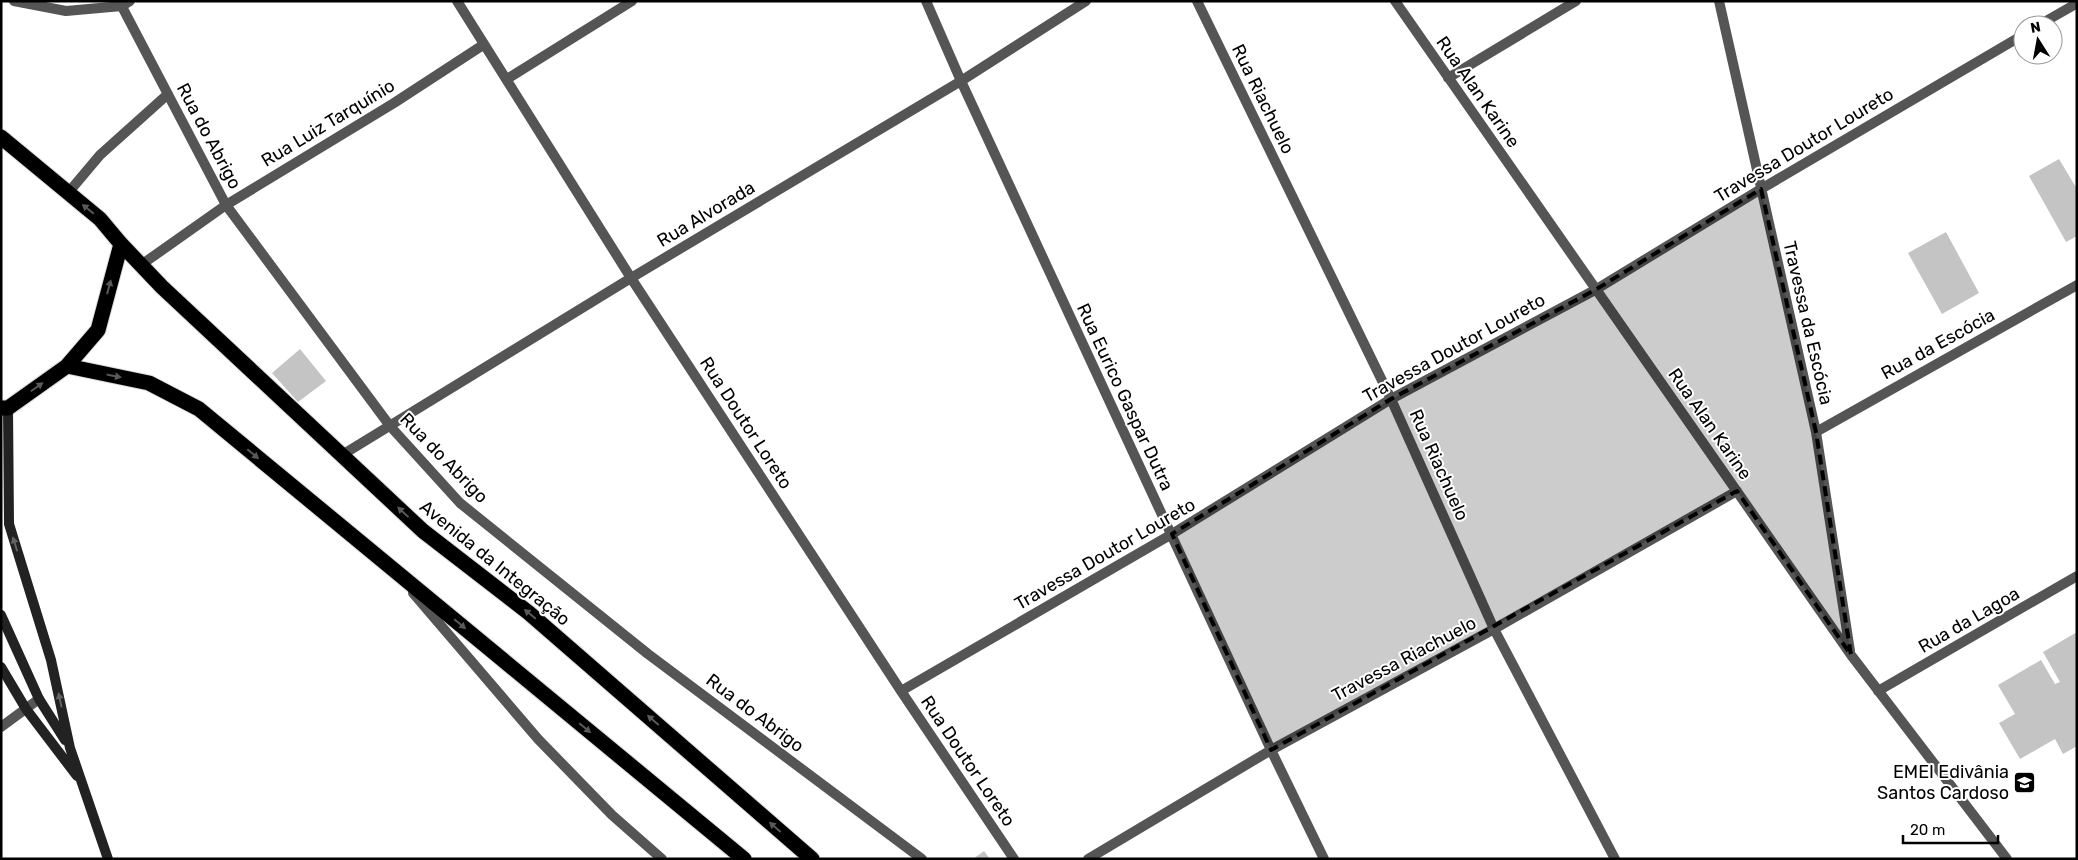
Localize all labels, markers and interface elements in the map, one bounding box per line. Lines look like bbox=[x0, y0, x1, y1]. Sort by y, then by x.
north arrow bbox=[2013, 15, 2063, 65]
text: N bbox=[2029, 18, 2042, 37]
street label: Rua Alan Karine bbox=[1431, 32, 1525, 152]
street label: Rua Riachuelo bbox=[1227, 40, 1299, 158]
street label: Rua Luiz Tarquínio bbox=[257, 74, 399, 172]
street label: Rua do Abrigo bbox=[172, 79, 246, 193]
street label: Travessa Doutor Loureto bbox=[1711, 83, 1897, 207]
street label: Rua Alvorada bbox=[653, 176, 759, 252]
one-way arrow bbox=[81, 203, 94, 214]
street label: Travessa da Escócia bbox=[1778, 239, 1838, 407]
one-way arrow bbox=[106, 279, 114, 294]
street label: Travessa Doutor Loureto bbox=[1359, 289, 1549, 407]
street label: Rua Eurico Gaspar Dutra bbox=[1072, 300, 1178, 494]
street label: Rua da Escócia bbox=[1877, 304, 1999, 384]
street label: Rua Doutor Loreto bbox=[695, 353, 797, 493]
street label: Rua Alan Karine bbox=[1663, 364, 1757, 484]
one-way arrow bbox=[107, 372, 122, 380]
one-way arrow bbox=[30, 382, 44, 392]
street label: Rua Riachuelo bbox=[1405, 406, 1473, 524]
street label: Rua do Abrigo bbox=[395, 408, 493, 508]
one-way arrow bbox=[247, 449, 260, 460]
street label: Travessa Doutor Loureto bbox=[1011, 493, 1199, 615]
street label: Avenida da Integração bbox=[415, 496, 575, 630]
one-way arrow bbox=[398, 506, 410, 518]
one-way arrow bbox=[10, 536, 18, 551]
street label: Rua da Lagoa bbox=[1915, 582, 2023, 658]
one-way arrow bbox=[524, 608, 537, 619]
street label: Travessa Riachuelo bbox=[1328, 612, 1480, 706]
one-way arrow bbox=[454, 618, 466, 629]
street label: Rua do Abrigo bbox=[702, 669, 808, 757]
one-way arrow bbox=[55, 691, 63, 707]
street label: Rua Doutor Loreto bbox=[916, 691, 1020, 831]
one-way arrow bbox=[647, 714, 659, 726]
one-way arrow bbox=[579, 722, 592, 733]
place label: EMEI Edivânia Santos Cardoso bbox=[1877, 761, 2009, 804]
school or university icon: EMEI Edivânia Santos Cardoso bbox=[2013, 770, 2037, 794]
scale bar bbox=[1903, 812, 1998, 844]
one-way arrow bbox=[769, 821, 782, 832]
text: 20 m bbox=[1910, 821, 1945, 839]

